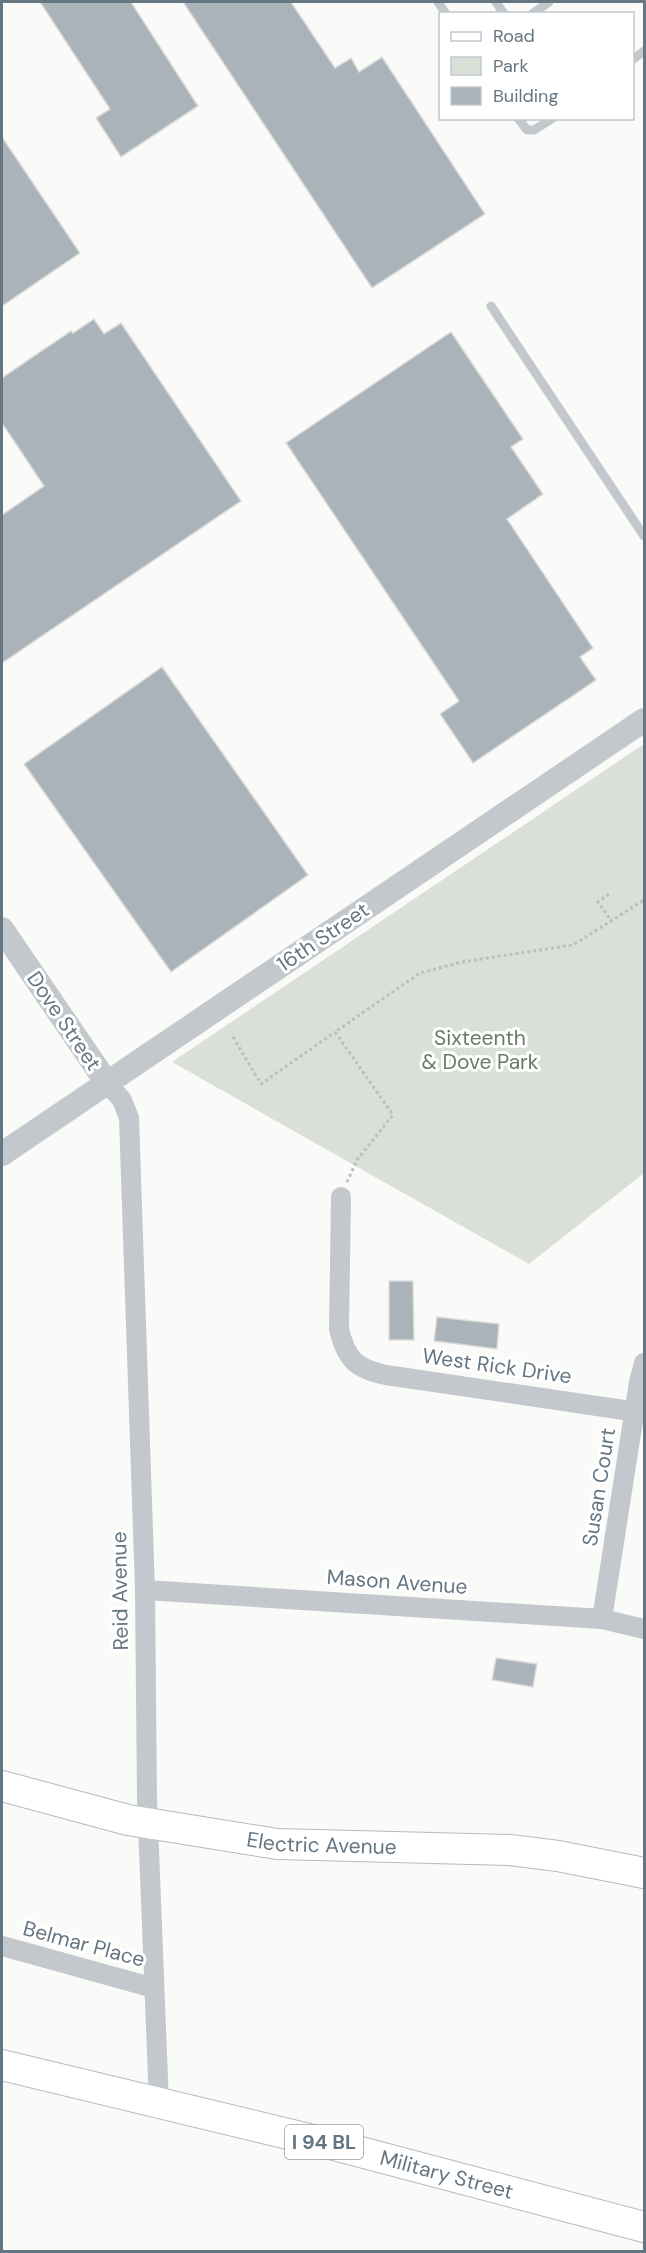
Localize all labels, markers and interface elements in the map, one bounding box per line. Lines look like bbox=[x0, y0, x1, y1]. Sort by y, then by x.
legend bbox=[439, 12, 634, 120]
text: Road bbox=[493, 24, 535, 48]
text: Park bbox=[493, 54, 529, 78]
text: Building bbox=[493, 84, 558, 108]
street label: 16th Street bbox=[272, 896, 374, 978]
street label: Dove Street bbox=[21, 966, 107, 1076]
park label: Sixteenth & Dove Park bbox=[422, 1024, 539, 1076]
street label: West Rick Drive bbox=[421, 1342, 574, 1390]
street label: Susan Court bbox=[576, 1426, 622, 1548]
street label: Reid Avenue bbox=[105, 1531, 135, 1651]
street label: Mason Avenue bbox=[326, 1563, 468, 1601]
street label: Electric Avenue bbox=[245, 1825, 397, 1861]
street label: Belmar Place bbox=[20, 1914, 148, 1974]
road number: I 94 BL bbox=[285, 2125, 363, 2159]
street label: Military Street bbox=[377, 2144, 516, 2206]

